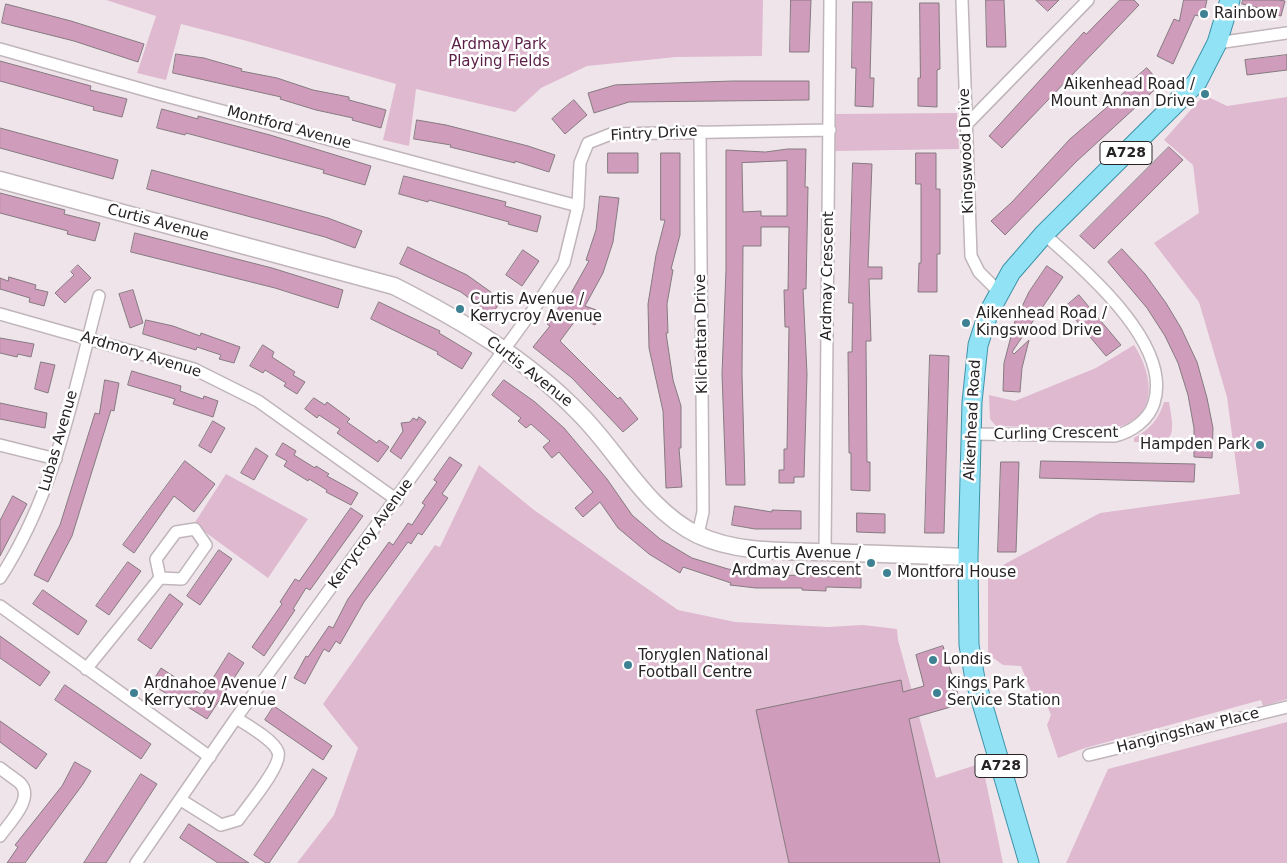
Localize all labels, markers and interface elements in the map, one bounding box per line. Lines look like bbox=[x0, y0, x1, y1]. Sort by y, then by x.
place label: Rainbow bbox=[1214, 5, 1278, 23]
marker: Rainbow bbox=[1198, 8, 1210, 20]
park label: Ardmay Park Playing Fields bbox=[448, 36, 550, 71]
place label: Aikenhead Road / Mount Annan Drive bbox=[1050, 76, 1195, 111]
street label: Kingswood Drive bbox=[956, 88, 978, 214]
marker: Aikenhead Road / Mount Annan Drive bbox=[1199, 88, 1211, 100]
street label: Montford Avenue bbox=[225, 103, 353, 153]
street label: Fintry Drive bbox=[610, 123, 698, 145]
road number: A728 bbox=[1100, 142, 1152, 164]
street label: Curtis Avenue bbox=[105, 201, 211, 245]
street label: Ardmay Crescent bbox=[818, 211, 838, 341]
street label: Kilchattan Drive bbox=[692, 274, 712, 394]
place label: Curtis Avenue / Kerrycroy Avenue bbox=[470, 291, 602, 326]
marker: Curtis Avenue / Kerrycroy Avenue bbox=[454, 303, 466, 315]
place label: Aikenhead Road / Kingswood Drive bbox=[976, 305, 1107, 340]
marker: Aikenhead Road / Kingswood Drive bbox=[960, 317, 972, 329]
street label: Ardmory Avenue bbox=[79, 328, 203, 382]
street label: Curtis Avenue bbox=[482, 333, 576, 411]
street label: Aikenhead Road bbox=[961, 359, 985, 481]
street label: Lubas Avenue bbox=[36, 388, 82, 494]
street label: Curling Crescent bbox=[994, 424, 1118, 444]
place label: Hampden Park bbox=[1140, 436, 1250, 454]
marker: Hampden Park bbox=[1254, 439, 1266, 451]
street label: Kerrycroy Avenue bbox=[325, 475, 417, 593]
place label: Curtis Avenue / Ardmay Crescent bbox=[732, 545, 861, 580]
marker: Curtis Avenue / Ardmay Crescent bbox=[865, 557, 877, 569]
place label: Montford House bbox=[897, 564, 1016, 582]
marker: Montford House bbox=[881, 567, 893, 579]
place label: Toryglen National Football Centre bbox=[638, 647, 769, 682]
place label: Londis bbox=[943, 651, 991, 669]
marker: Londis bbox=[927, 654, 939, 666]
marker: Toryglen National Football Centre bbox=[622, 659, 634, 671]
place label: Ardnahoe Avenue / Kerrycroy Avenue bbox=[144, 675, 287, 710]
place label: Kings Park Service Station bbox=[947, 675, 1061, 710]
marker: Ardnahoe Avenue / Kerrycroy Avenue bbox=[128, 687, 140, 699]
marker: Kings Park Service Station bbox=[931, 687, 943, 699]
street label: Hangingshaw Place bbox=[1115, 705, 1261, 757]
road number: A728 bbox=[975, 754, 1027, 778]

